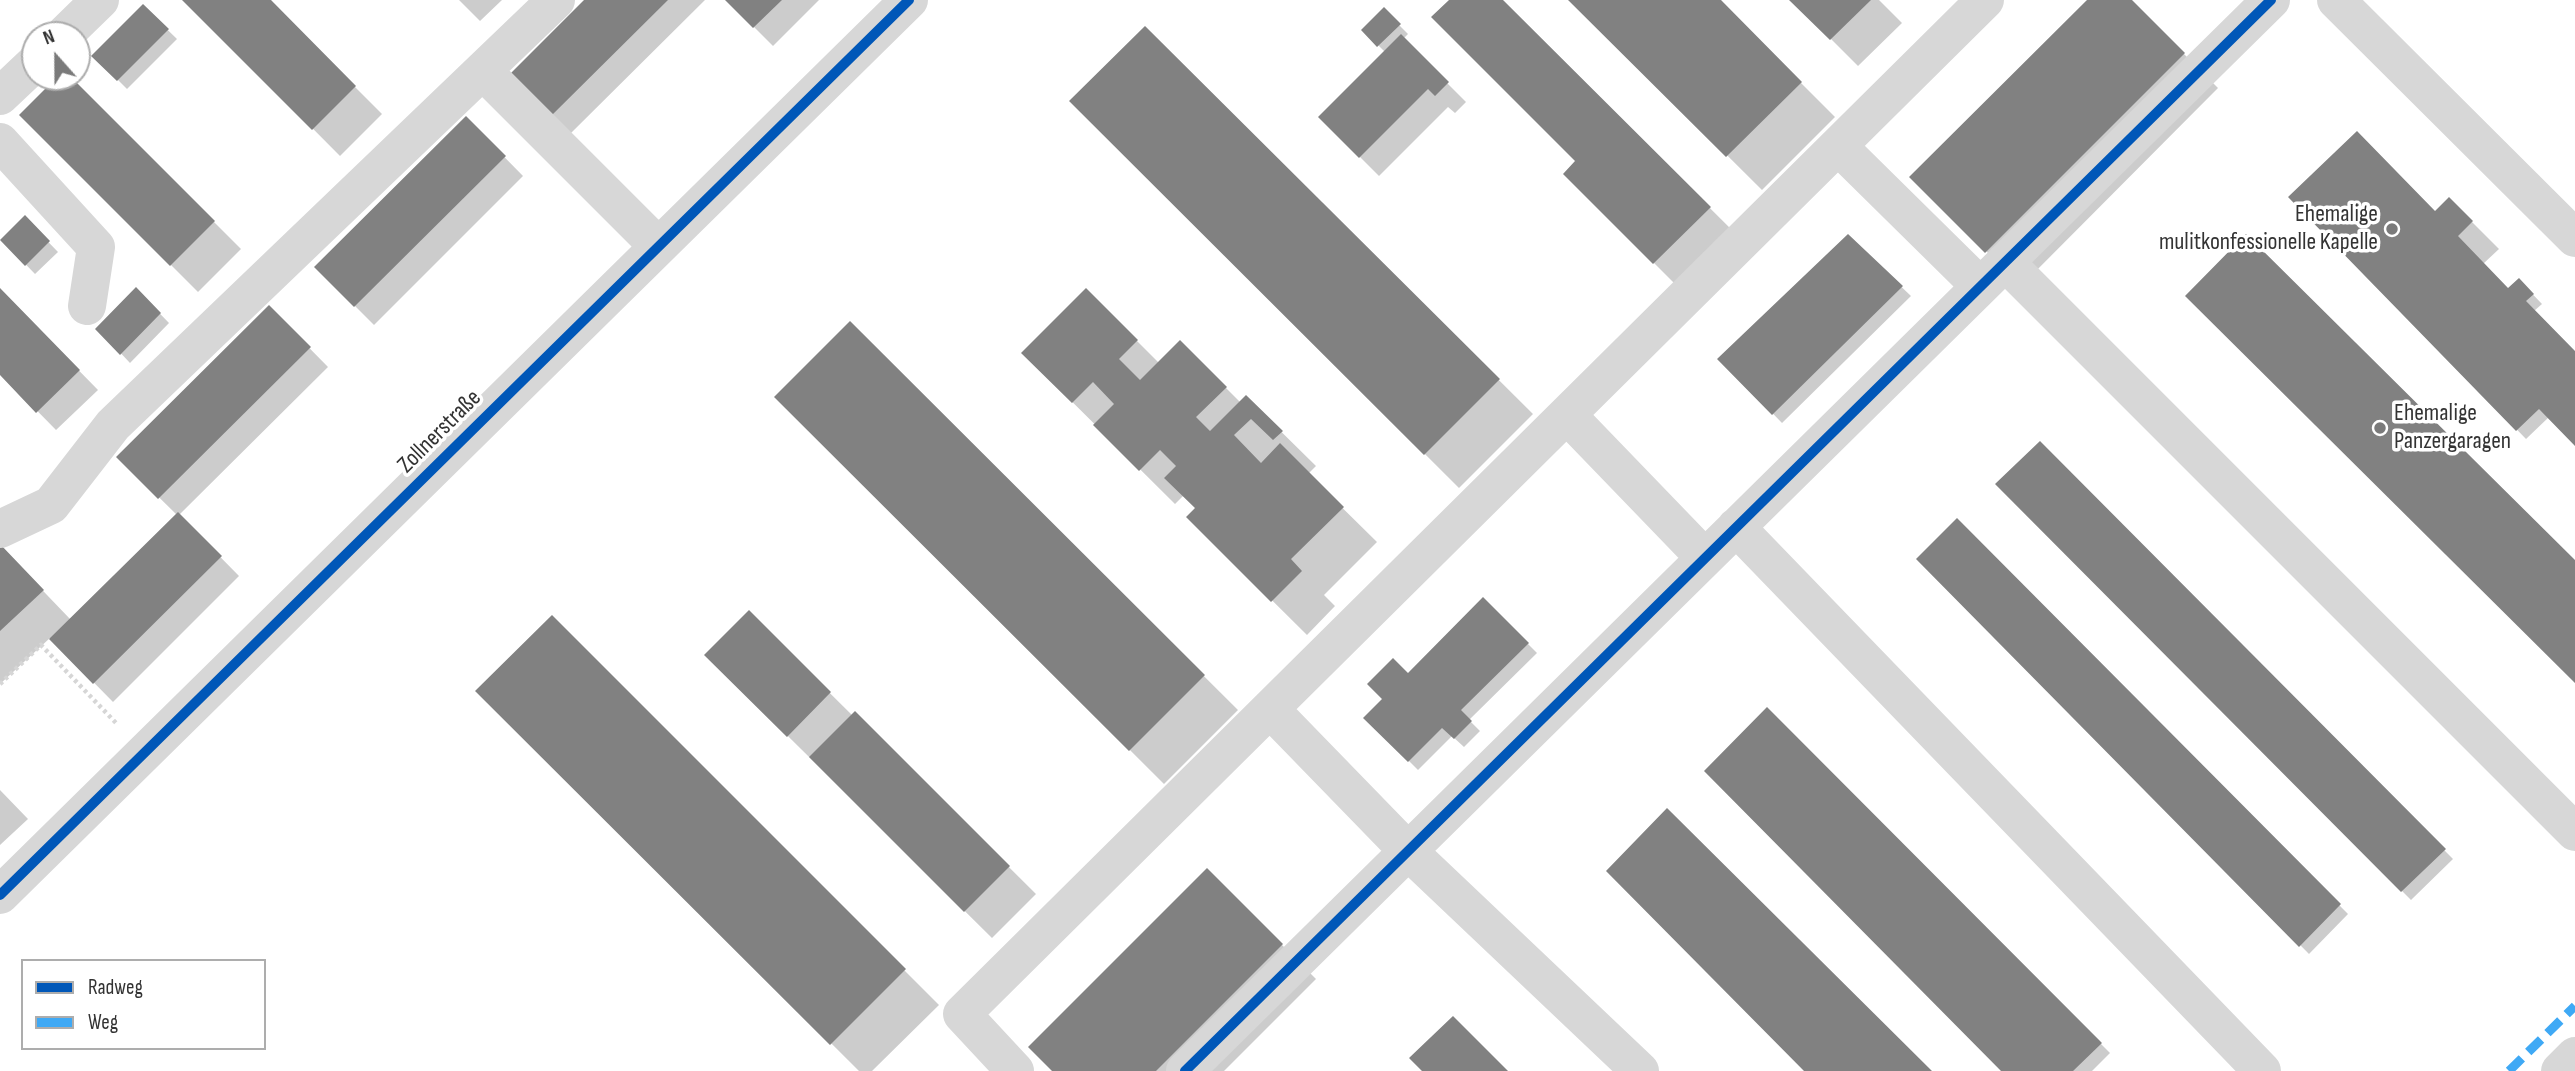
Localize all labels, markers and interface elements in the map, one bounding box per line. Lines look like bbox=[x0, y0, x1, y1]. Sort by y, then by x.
north arrow bbox=[21, 21, 91, 91]
text: N bbox=[40, 25, 58, 50]
place label: Ehemalige mulitkonfessionelle Kapelle bbox=[2159, 201, 2378, 257]
marker: Ehemalige mulitkonfessionelle Kapelle bbox=[2384, 221, 2400, 237]
street label: Zollnerstraße bbox=[392, 384, 488, 480]
place label: Ehemalige Panzergaragen bbox=[2394, 400, 2511, 456]
marker: Ehemalige Panzergaragen bbox=[2372, 420, 2388, 436]
legend bbox=[21, 959, 266, 1050]
text: Radweg bbox=[88, 975, 143, 1000]
text: Weg bbox=[88, 1010, 118, 1035]

